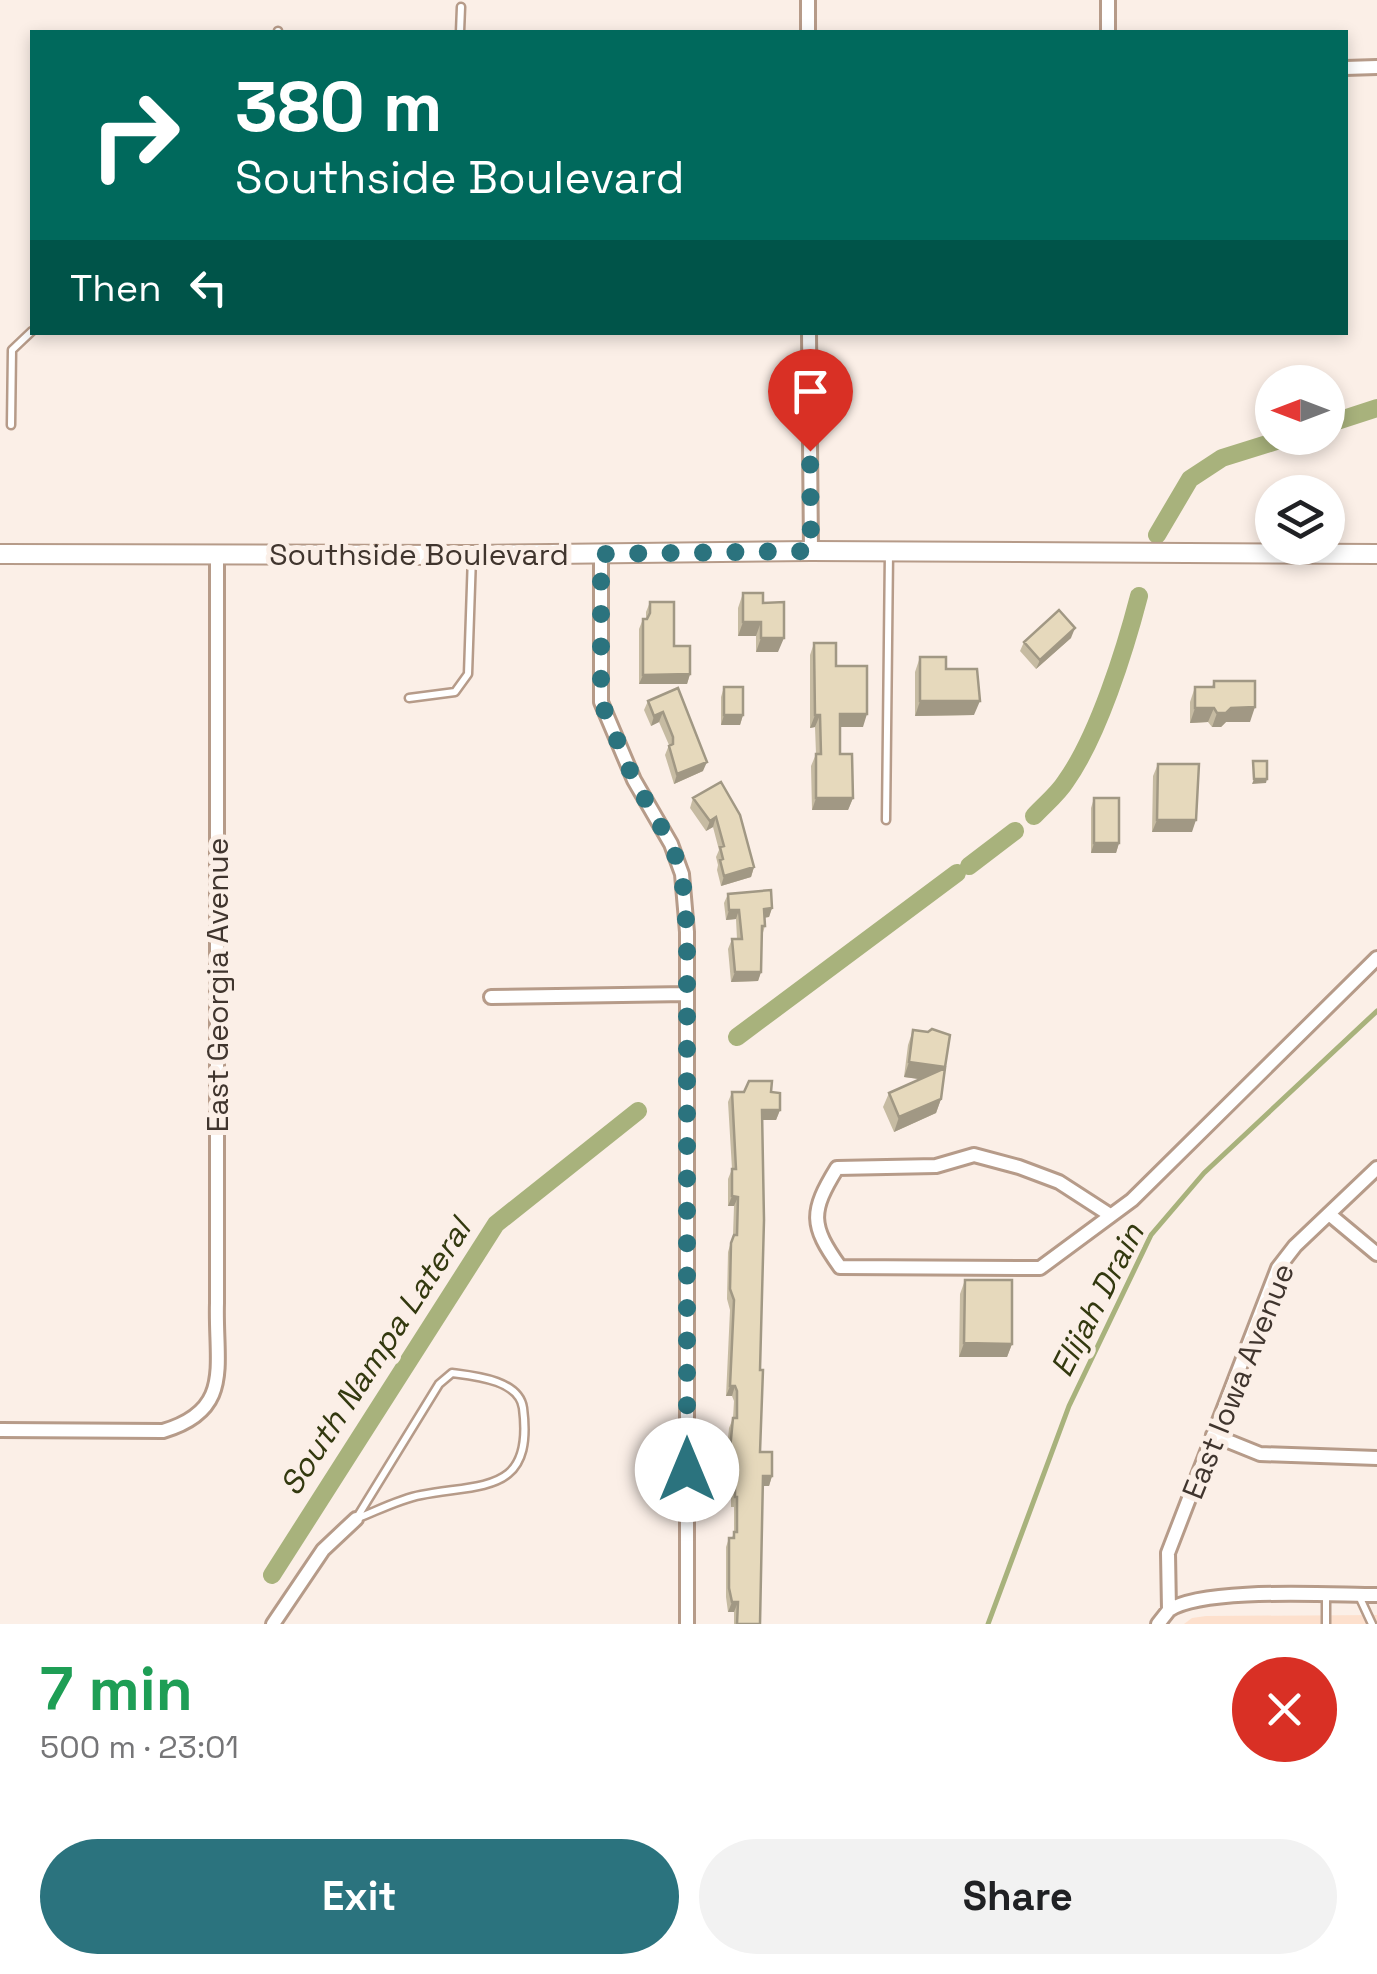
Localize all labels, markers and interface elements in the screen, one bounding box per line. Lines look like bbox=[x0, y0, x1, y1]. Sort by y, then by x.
text: 380 m bbox=[235, 62, 442, 151]
icon: right bbox=[70, 70, 200, 200]
text: Southside Boulevard bbox=[235, 149, 685, 206]
icon: left bbox=[181, 260, 236, 315]
text: Then bbox=[70, 264, 161, 312]
pin bbox=[768, 349, 853, 452]
icon: arrive bbox=[783, 364, 838, 419]
north arrow bbox=[1255, 365, 1345, 455]
map controls bbox=[1255, 365, 1345, 565]
button: layers bbox=[1255, 475, 1345, 565]
street label: Southside Boulevard bbox=[269, 535, 569, 574]
street label: East Georgia Avenue bbox=[198, 838, 237, 1133]
water label: South Nampa Lateral bbox=[271, 1209, 481, 1503]
water label: Elijah Drain bbox=[1041, 1216, 1153, 1383]
street label: East Iowa Avenue bbox=[1173, 1257, 1303, 1505]
position arrow bbox=[635, 1418, 739, 1522]
text: 7 min bbox=[40, 1651, 193, 1728]
button: close bbox=[1232, 1657, 1337, 1762]
text: 500 m · 23:01 bbox=[40, 1727, 239, 1767]
button: Exit bbox=[40, 1839, 679, 1954]
button: Share bbox=[699, 1839, 1337, 1954]

